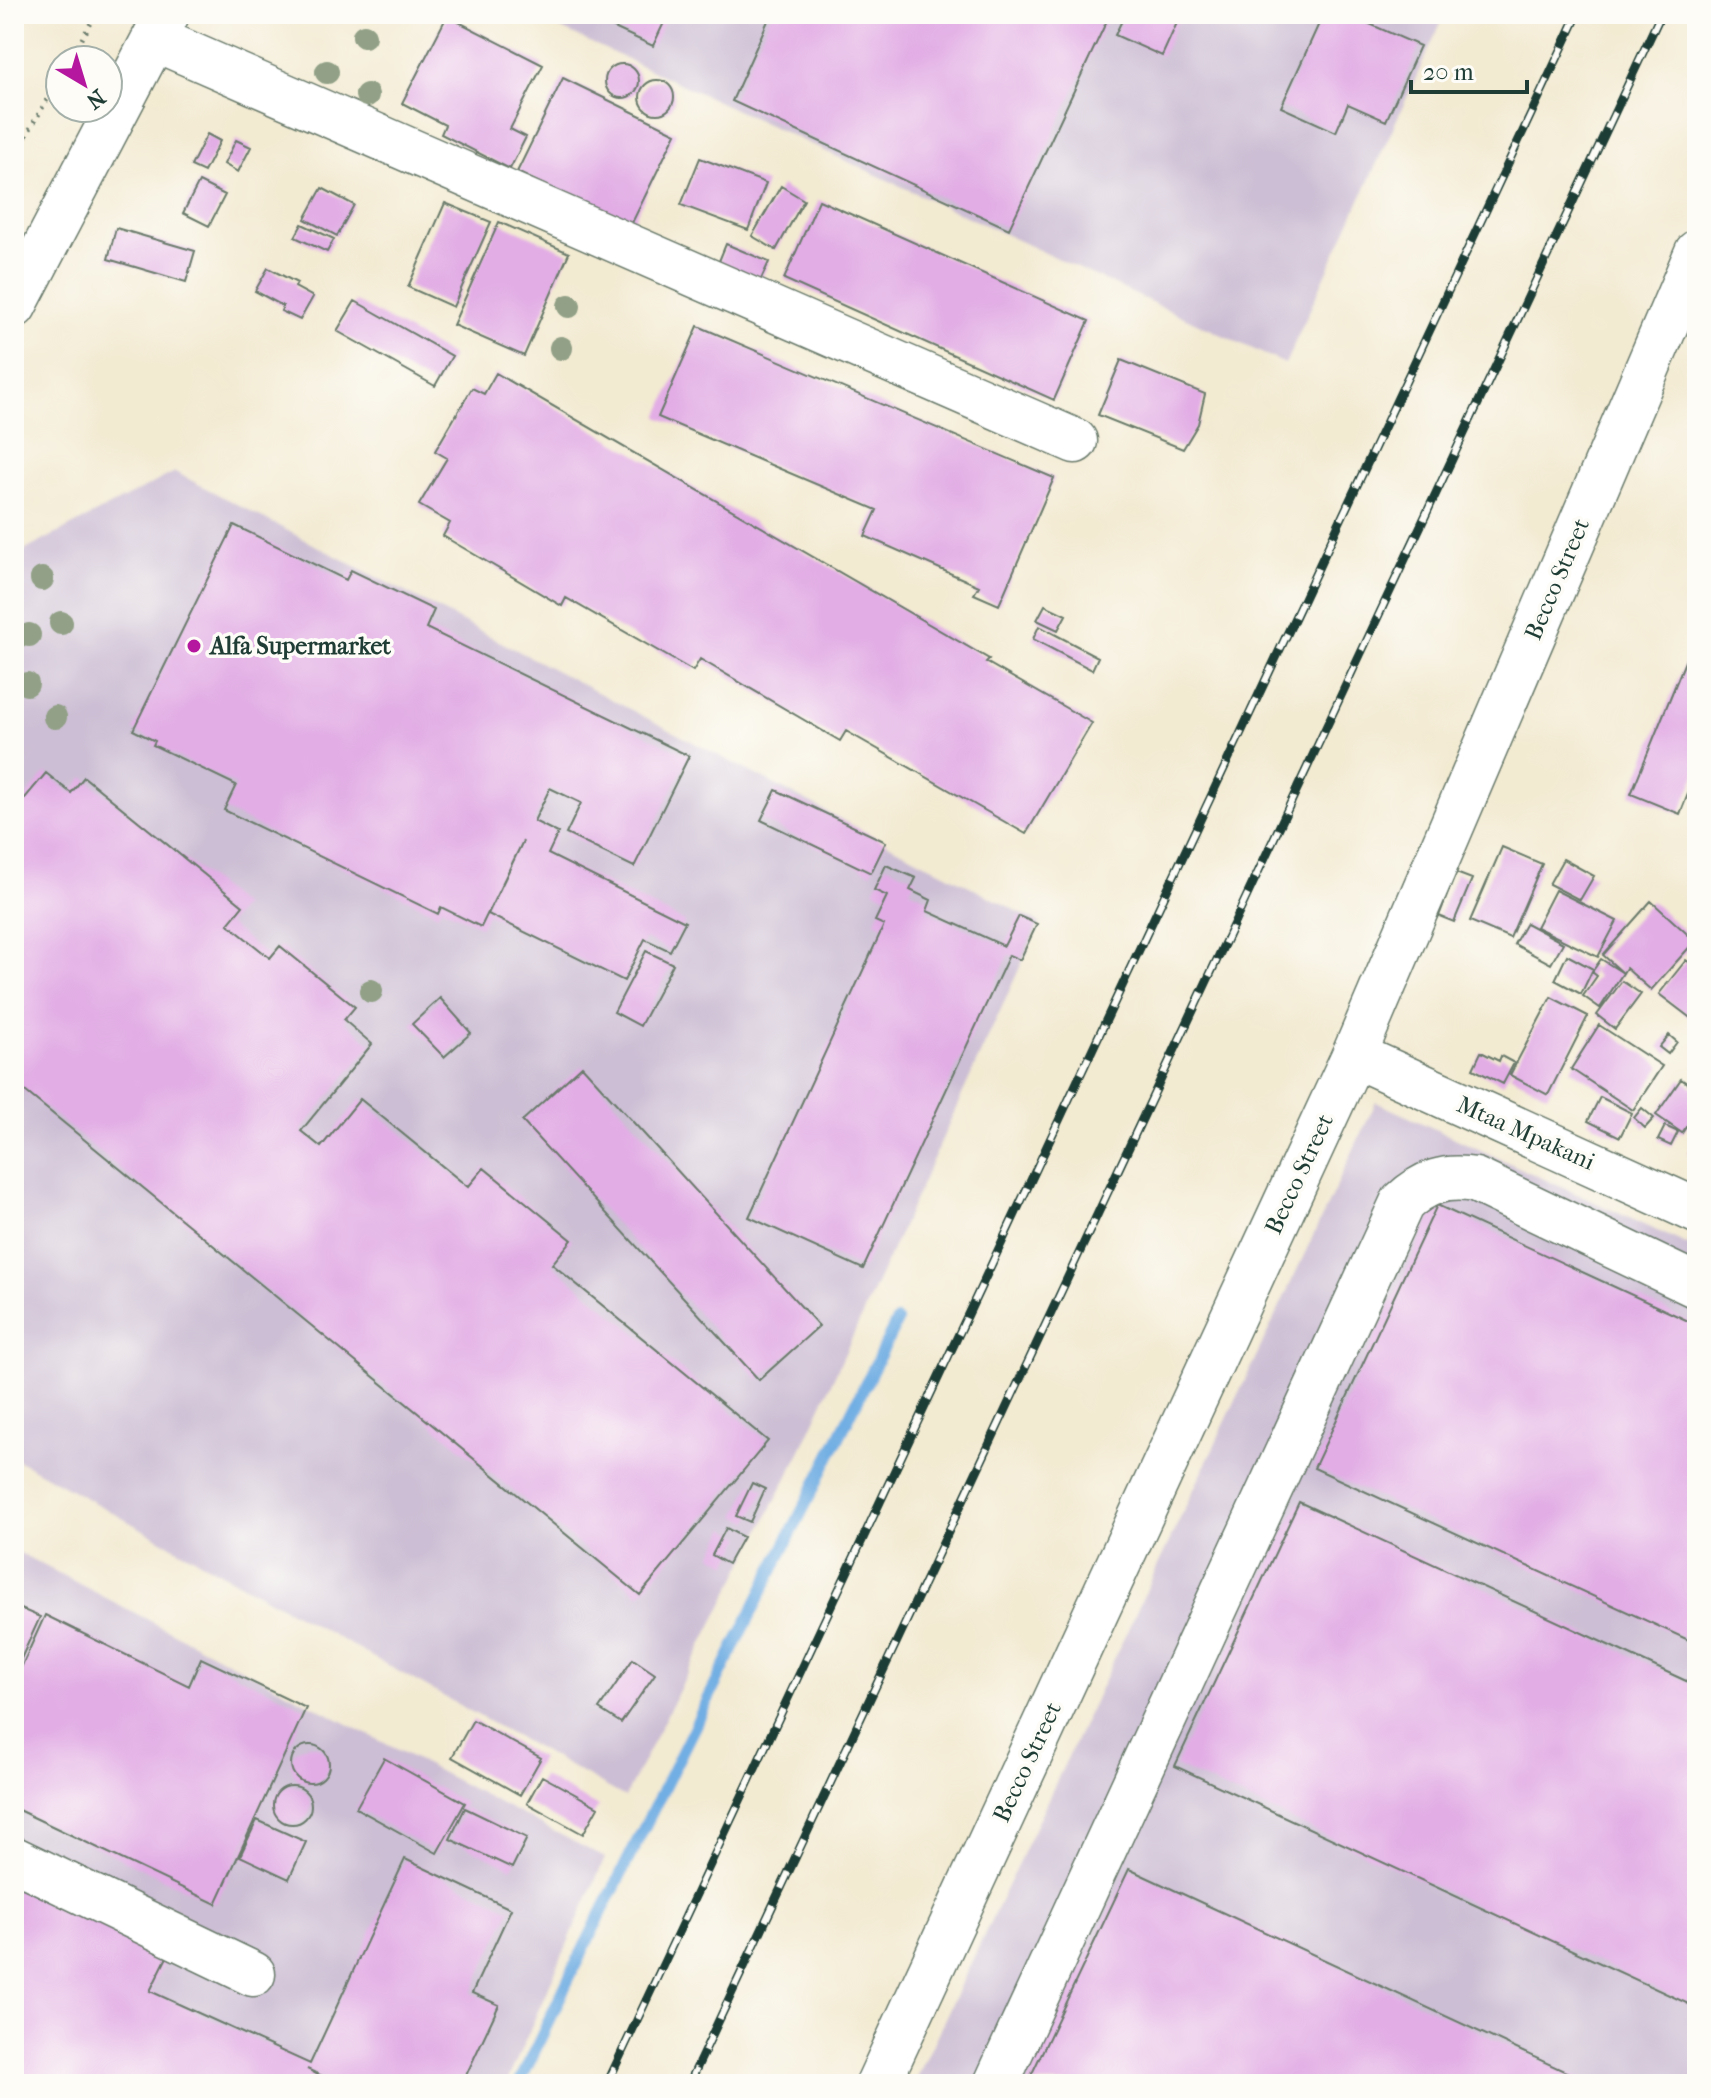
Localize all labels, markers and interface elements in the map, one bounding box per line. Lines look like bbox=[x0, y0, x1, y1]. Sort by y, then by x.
north arrow bbox=[44, 44, 124, 124]
scale bar bbox=[1411, 44, 1527, 94]
text: 20 m bbox=[1423, 58, 1474, 86]
text: N bbox=[81, 84, 110, 115]
street label: Becco Street bbox=[1519, 514, 1595, 644]
place label: Alfa Supermarket bbox=[208, 632, 391, 660]
marker: Alfa Supermarket bbox=[185, 637, 203, 655]
street label: Mtaa Mpakani bbox=[1453, 1090, 1599, 1176]
street label: Becco Street bbox=[1259, 1109, 1339, 1239]
street label: Becco Street bbox=[987, 1697, 1067, 1827]

